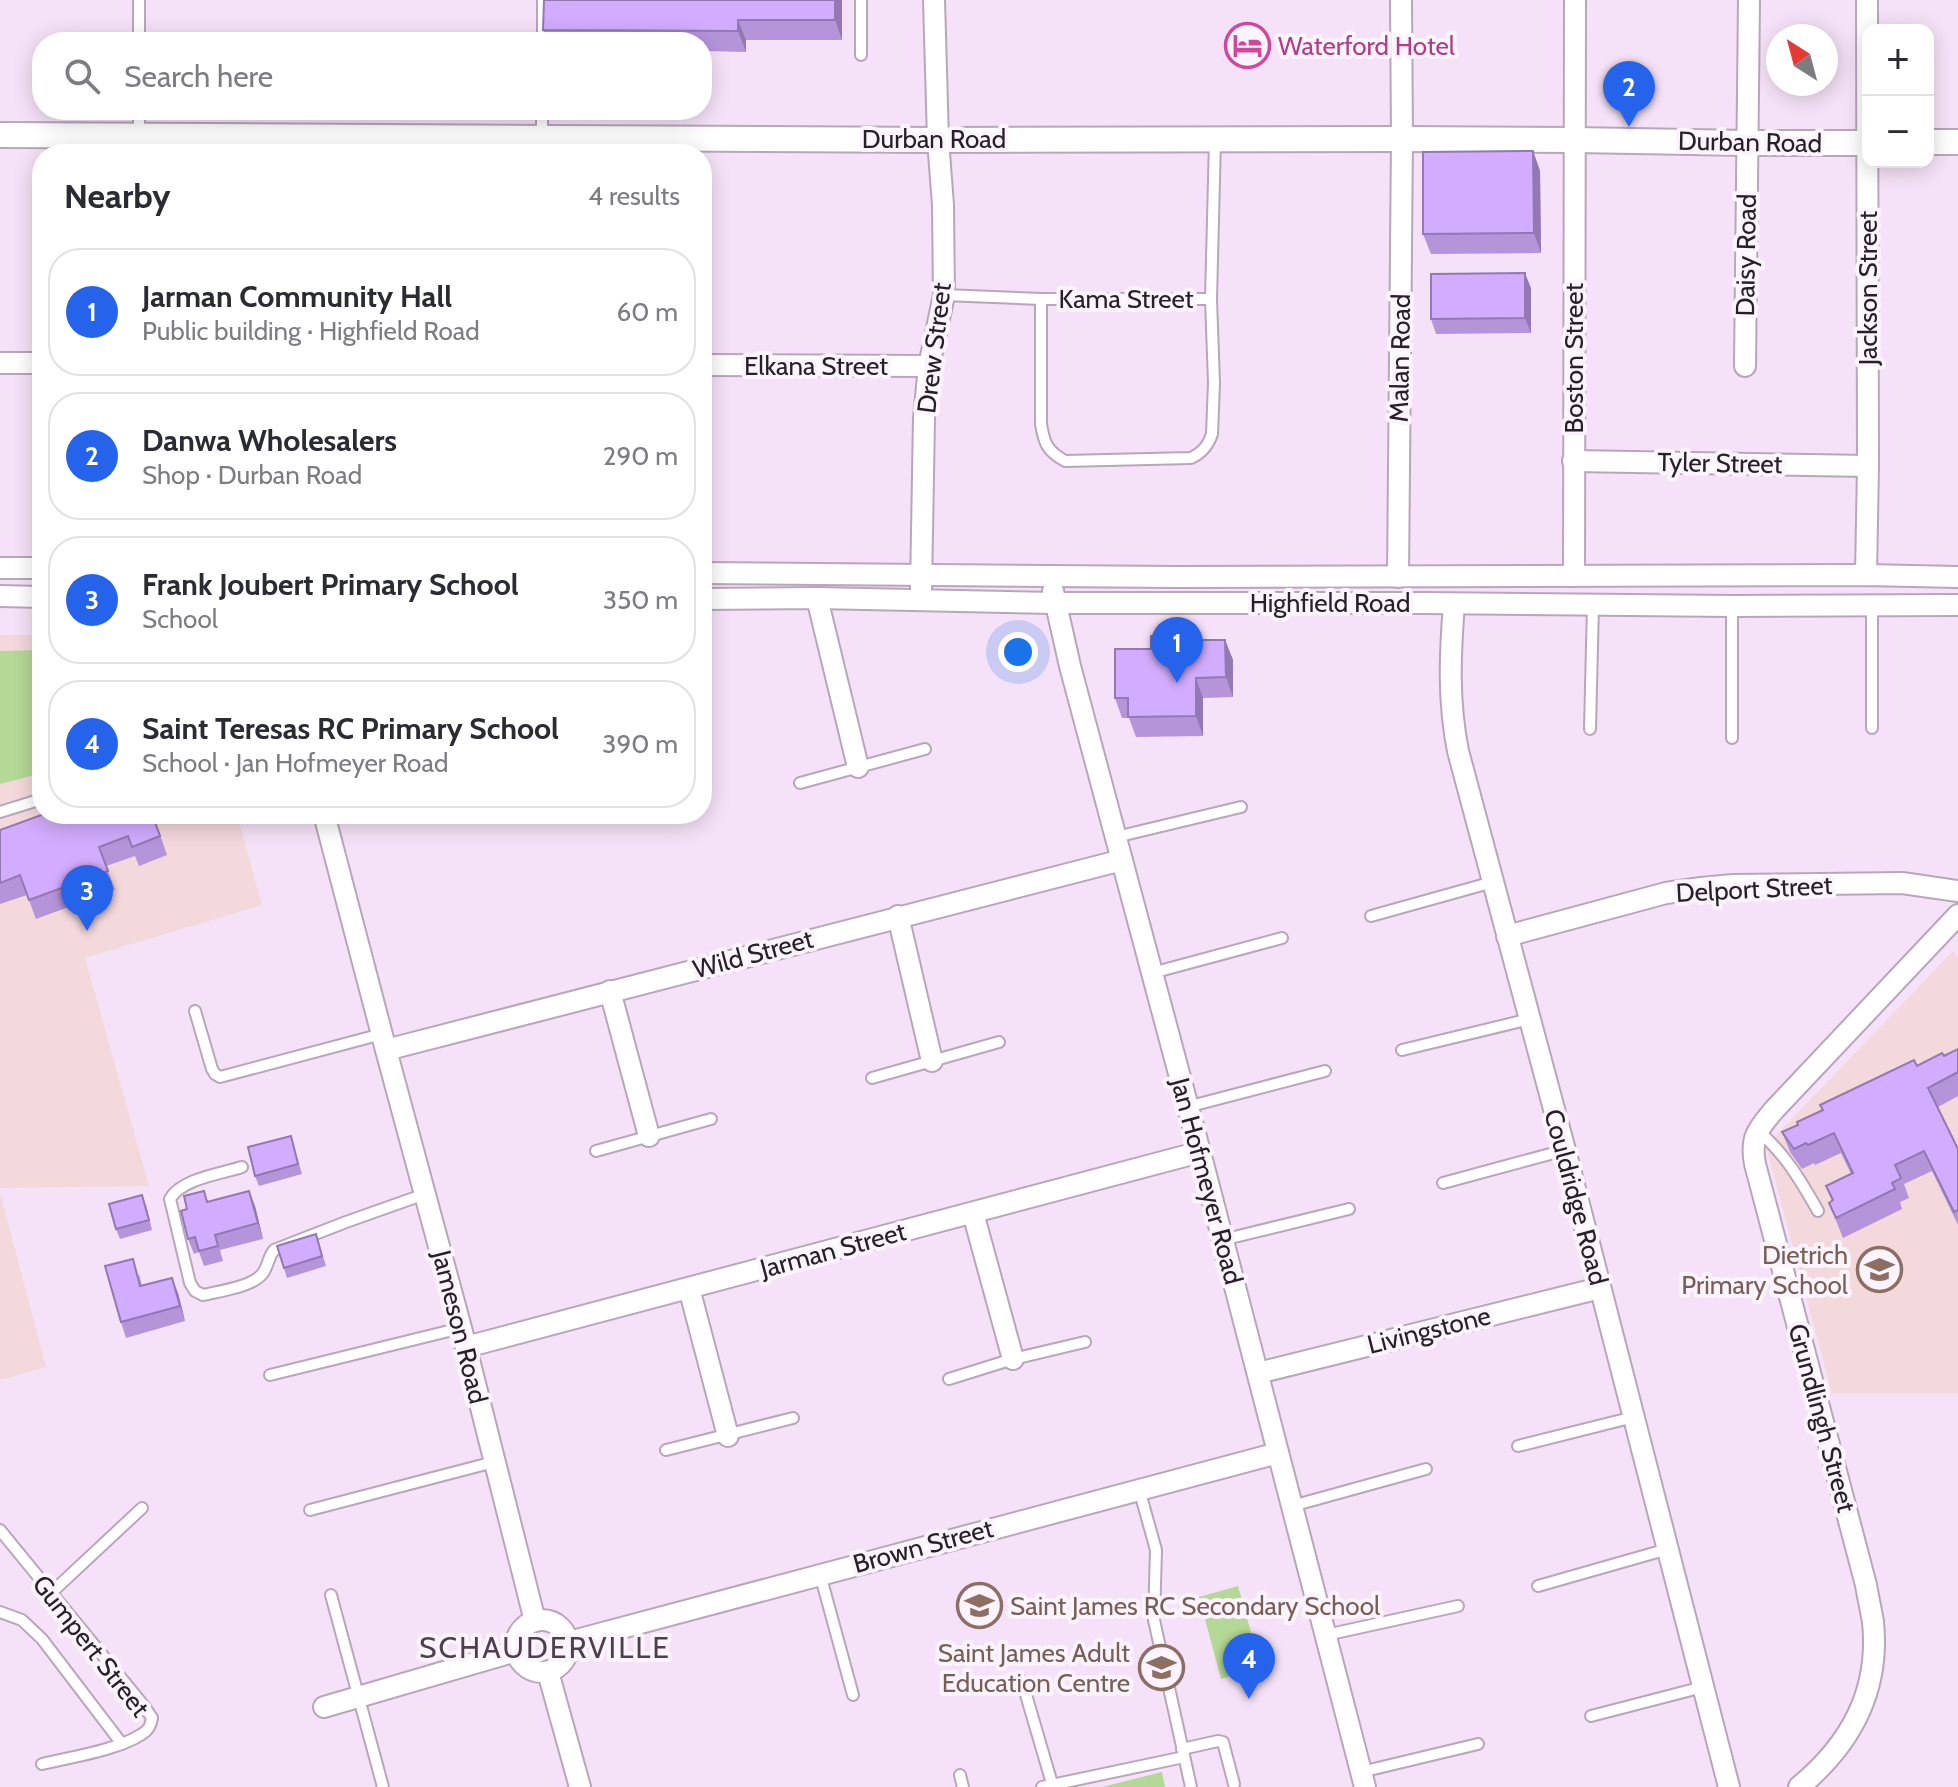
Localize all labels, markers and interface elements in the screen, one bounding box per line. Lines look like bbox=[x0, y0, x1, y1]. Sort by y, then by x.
hotel icon: Waterford Hotel bbox=[1223, 22, 1271, 70]
north arrow bbox=[1766, 24, 1838, 96]
map controls bbox=[1862, 24, 1934, 168]
button: + bbox=[1862, 24, 1934, 96]
place label: Waterford Hotel bbox=[1278, 30, 1455, 62]
search box bbox=[32, 32, 712, 120]
icon: search bbox=[60, 54, 104, 98]
text: Search here bbox=[124, 58, 273, 95]
pin: 2 bbox=[1603, 61, 1655, 127]
button: − bbox=[1862, 96, 1934, 168]
street label: Durban Road bbox=[862, 123, 1006, 155]
street label: Durban Road bbox=[1678, 125, 1822, 159]
text: Nearby bbox=[64, 175, 171, 217]
text: 4 results bbox=[588, 180, 680, 212]
street label: Daisy Road bbox=[1729, 193, 1763, 317]
street label: Jackson Street bbox=[1852, 210, 1884, 366]
text: Jarman Community Hall bbox=[142, 278, 452, 315]
street label: Drew Street bbox=[910, 281, 958, 415]
street label: Boston Street bbox=[1558, 282, 1590, 433]
street label: Kama Street bbox=[1058, 283, 1194, 315]
street label: Malan Road bbox=[1383, 293, 1417, 423]
text: 1 bbox=[87, 296, 97, 328]
text: 60 m bbox=[616, 296, 678, 328]
text: Public building · Highfield Road bbox=[142, 315, 480, 347]
street label: Elkana Street bbox=[744, 350, 888, 382]
text: Danwa Wholesalers bbox=[142, 422, 397, 459]
text: 2 bbox=[85, 440, 99, 472]
text: 290 m bbox=[603, 440, 678, 472]
street label: Tyler Street bbox=[1657, 446, 1783, 480]
text: Shop · Durban Road bbox=[142, 459, 362, 491]
text: Frank Joubert Primary School bbox=[142, 566, 519, 603]
text: 3 bbox=[85, 584, 99, 616]
text: 350 m bbox=[603, 584, 678, 616]
street label: Highfield Road bbox=[1250, 587, 1410, 619]
text: School bbox=[142, 603, 218, 635]
pin: 1 bbox=[1151, 617, 1203, 683]
your location bbox=[998, 632, 1038, 672]
text: Saint Teresas RC Primary School bbox=[142, 710, 559, 747]
text: 4 bbox=[84, 728, 100, 760]
text: 390 m bbox=[602, 728, 678, 760]
text: School · Jan Hofmeyer Road bbox=[142, 747, 448, 779]
pin: 3 bbox=[61, 865, 113, 931]
street label: Delport Street bbox=[1675, 869, 1833, 909]
street label: Wild Street bbox=[689, 923, 817, 985]
street label: Jan Hofmeyer Road bbox=[1164, 1073, 1250, 1288]
street label: Couldridge Road bbox=[1537, 1106, 1615, 1288]
street label: Jarman Street bbox=[756, 1215, 910, 1285]
place label: Dietrich Primary School bbox=[1681, 1239, 1848, 1301]
street label: Jameson Road bbox=[425, 1246, 494, 1407]
school or university icon: Dietrich Primary School bbox=[1855, 1246, 1903, 1294]
street label: Livingstone bbox=[1364, 1299, 1494, 1361]
street label: Grundlingh Street bbox=[1781, 1320, 1863, 1516]
street label: Brown Street bbox=[850, 1512, 997, 1580]
street label: Gumpert Street bbox=[26, 1569, 156, 1723]
school or university icon: Saint James RC Secondary School bbox=[955, 1582, 1003, 1630]
place label: Saint James RC Secondary School bbox=[1010, 1590, 1380, 1622]
district label: SCHAUDERVILLE bbox=[419, 1629, 671, 1666]
pin: 4 bbox=[1223, 1633, 1275, 1699]
place label: Saint James Adult Education Centre bbox=[938, 1637, 1130, 1699]
school or university icon: Saint James Adult Education Centre bbox=[1137, 1644, 1185, 1692]

